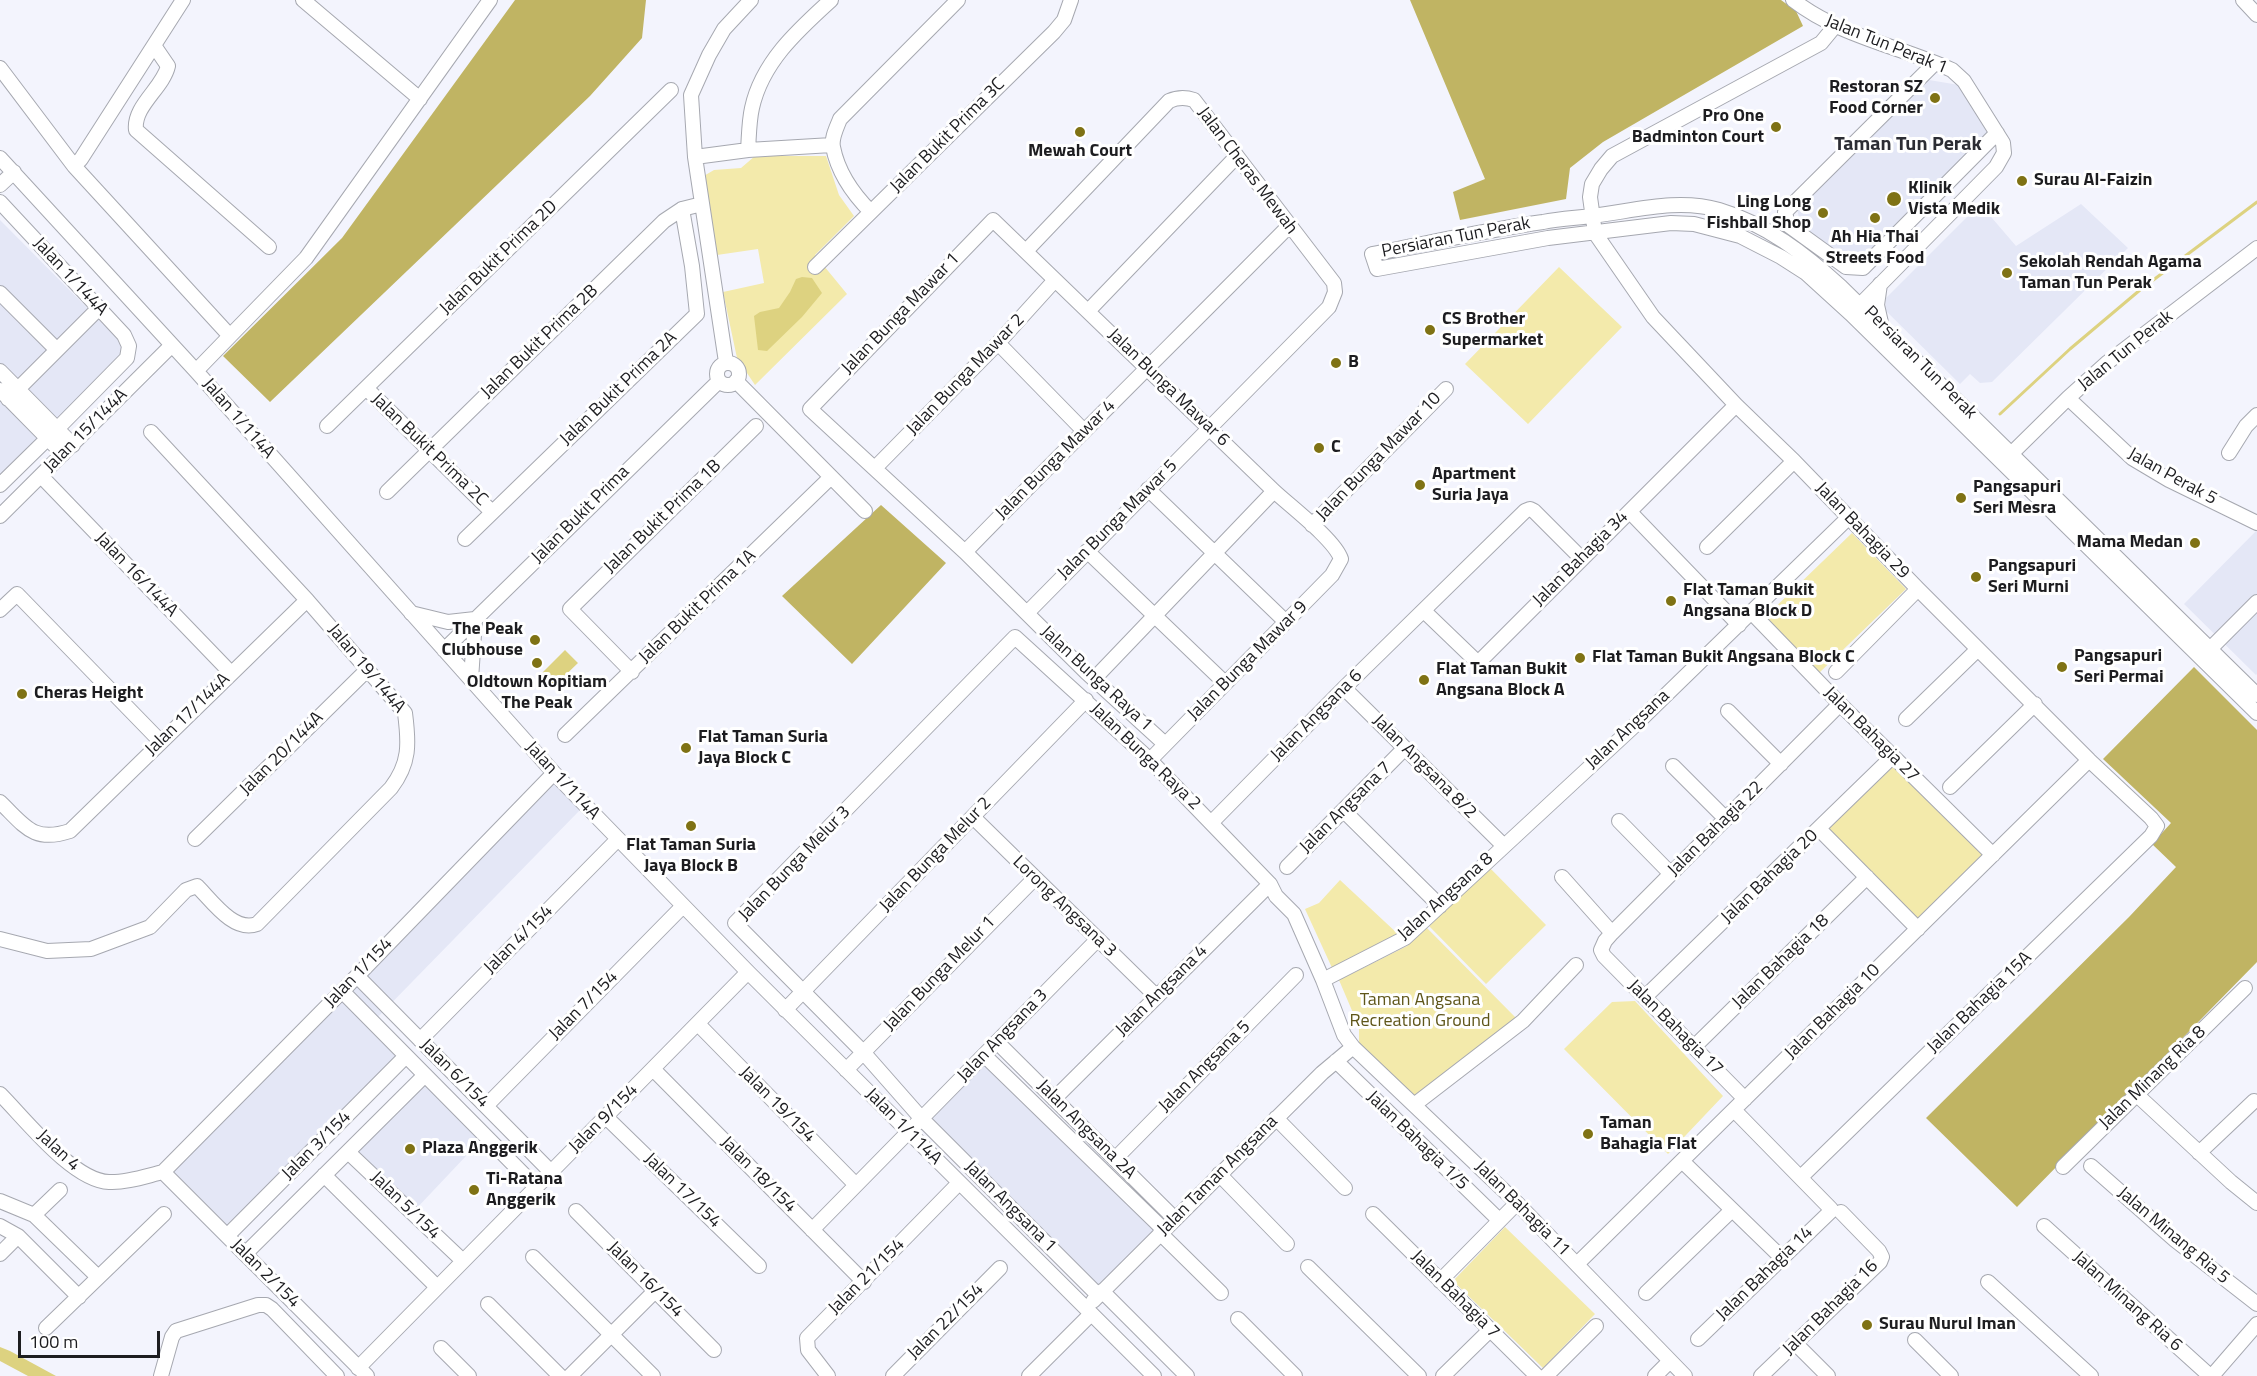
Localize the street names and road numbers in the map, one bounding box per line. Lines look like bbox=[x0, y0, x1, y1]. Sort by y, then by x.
street label: Jalan Tun Perak 1 bbox=[1822, 11, 1950, 79]
street label: Jalan Bukit Prima 3C bbox=[886, 74, 1010, 198]
street label: Jalan Cheras Mewah bbox=[1192, 103, 1302, 239]
street label: Jalan Bukit Prima 2D bbox=[436, 196, 562, 320]
street label: Persiaran Tun Perak bbox=[1380, 213, 1532, 263]
street label: Jalan 1/144A bbox=[28, 233, 112, 321]
street label: Jalan Bunga Mawar 1 bbox=[837, 249, 965, 379]
street label: Jalan Bukit Prima 2B bbox=[477, 281, 603, 403]
street label: Persiaran Tun Perak bbox=[1859, 302, 1981, 424]
street label: Jalan Tun Perak bbox=[2074, 306, 2178, 396]
street label: Jalan Bunga Mawar 2 bbox=[902, 310, 1030, 440]
street label: Jalan Bunga Mawar 6 bbox=[1103, 324, 1233, 452]
street label: Jalan Bukit Prima 2A bbox=[556, 328, 682, 450]
street label: Jalan 1/114A bbox=[197, 374, 279, 464]
street label: Jalan 15/144A bbox=[40, 385, 132, 477]
street label: Jalan Bunga Mawar 10 bbox=[1312, 388, 1446, 526]
street label: Jalan Bukit Prima 2C bbox=[366, 389, 492, 511]
street label: Jalan Bunga Mawar 4 bbox=[992, 396, 1120, 524]
street label: Jalan Perak 5 bbox=[2124, 444, 2220, 510]
street label: Jalan Bukit Prima 1B bbox=[600, 456, 726, 578]
street label: Jalan Bunga Mawar 5 bbox=[1054, 456, 1182, 584]
street label: Jalan Bukit Prima bbox=[528, 462, 634, 568]
street label: Jalan Bahagia 29 bbox=[1810, 478, 1914, 584]
street label: Jalan Bahagia 34 bbox=[1529, 507, 1633, 611]
street label: Jalan 16/144A bbox=[90, 528, 182, 622]
street label: Jalan Bukit Prima 1A bbox=[635, 546, 761, 668]
street label: Jalan Bunga Mawar 9 bbox=[1184, 597, 1312, 725]
street label: Jalan 19/144A bbox=[323, 620, 409, 718]
street label: Jalan Bunga Raya 1 bbox=[1036, 622, 1156, 736]
street label: Jalan Angsana 6 bbox=[1267, 666, 1367, 766]
street label: Jalan 17/144A bbox=[141, 669, 235, 761]
street label: Jalan Bahagia 27 bbox=[1819, 683, 1923, 787]
street label: Jalan Angsana bbox=[1582, 686, 1674, 774]
street label: Jalan Bunga Raya 2 bbox=[1085, 699, 1205, 815]
street label: Jalan 20/144A bbox=[236, 708, 328, 800]
street label: Jalan Angsana 8/2 bbox=[1367, 710, 1481, 824]
street label: Jalan 1/114A bbox=[520, 737, 604, 825]
street label: Jalan Angsana 7 bbox=[1296, 758, 1396, 858]
street label: Jalan Bahagia 22 bbox=[1664, 777, 1768, 881]
street label: Jalan Bunga Melur 2 bbox=[876, 793, 996, 917]
street label: Jalan Bunga Melur 3 bbox=[735, 802, 855, 926]
street label: Jalan Bahagia 20 bbox=[1717, 825, 1823, 929]
street label: Jalan Angsana 8 bbox=[1394, 849, 1498, 945]
street label: Lorong Angsana 3 bbox=[1008, 852, 1120, 962]
street label: Jalan 4/154 bbox=[480, 901, 558, 979]
street label: Jalan Bahagia 18 bbox=[1728, 910, 1834, 1014]
street label: Jalan Bunga Melur 1 bbox=[880, 912, 1000, 1036]
street label: Jalan 1/154 bbox=[320, 934, 398, 1012]
street label: Jalan Angsana 4 bbox=[1112, 941, 1212, 1041]
street label: Jalan Bahagia 15A bbox=[1923, 948, 2037, 1058]
street label: Jalan Bahagia 10 bbox=[1781, 960, 1885, 1064]
street label: Jalan 7/154 bbox=[545, 967, 623, 1045]
street label: Jalan Bahagia 17 bbox=[1623, 976, 1727, 1080]
street label: Jalan Angsana 3 bbox=[953, 985, 1053, 1087]
street label: Jalan Angsana 5 bbox=[1155, 1017, 1255, 1117]
street label: Jalan Minang Ria 8 bbox=[2095, 1022, 2211, 1134]
street label: Jalan 6/154 bbox=[415, 1035, 493, 1113]
street label: Jalan 19/154 bbox=[734, 1062, 820, 1148]
street label: Jalan Angsana 2A bbox=[1032, 1076, 1140, 1184]
street label: Jalan 9/154 bbox=[565, 1080, 643, 1158]
street label: Jalan 1/114A bbox=[860, 1084, 946, 1170]
street label: Jalan Bahagia 1/5 bbox=[1361, 1087, 1473, 1195]
street label: Jalan 3/154 bbox=[278, 1107, 356, 1185]
street label: Jalan Taman Angsana bbox=[1153, 1111, 1283, 1241]
street label: Jalan 4 bbox=[32, 1126, 84, 1176]
street label: Jalan 18/154 bbox=[715, 1132, 801, 1218]
street label: Jalan 17/154 bbox=[639, 1149, 725, 1233]
street label: Jalan Angsana 1 bbox=[960, 1157, 1060, 1257]
street label: Jalan Bahagia 11 bbox=[1470, 1157, 1574, 1261]
street label: Jalan 5/154 bbox=[366, 1167, 444, 1245]
street label: Jalan Minang Ria 5 bbox=[2113, 1183, 2233, 1289]
street label: Jalan Bahagia 14 bbox=[1712, 1222, 1818, 1326]
street label: Jalan 21/154 bbox=[824, 1234, 910, 1320]
street label: Jalan 2/154 bbox=[226, 1235, 304, 1313]
street label: Jalan 16/154 bbox=[602, 1237, 688, 1323]
street label: Jalan Bahagia 7 bbox=[1406, 1246, 1504, 1344]
street label: Jalan Minang Ria 6 bbox=[2068, 1247, 2186, 1357]
street label: Jalan Bahagia 16 bbox=[1779, 1256, 1883, 1360]
street label: Jalan 22/154 bbox=[903, 1279, 989, 1365]

